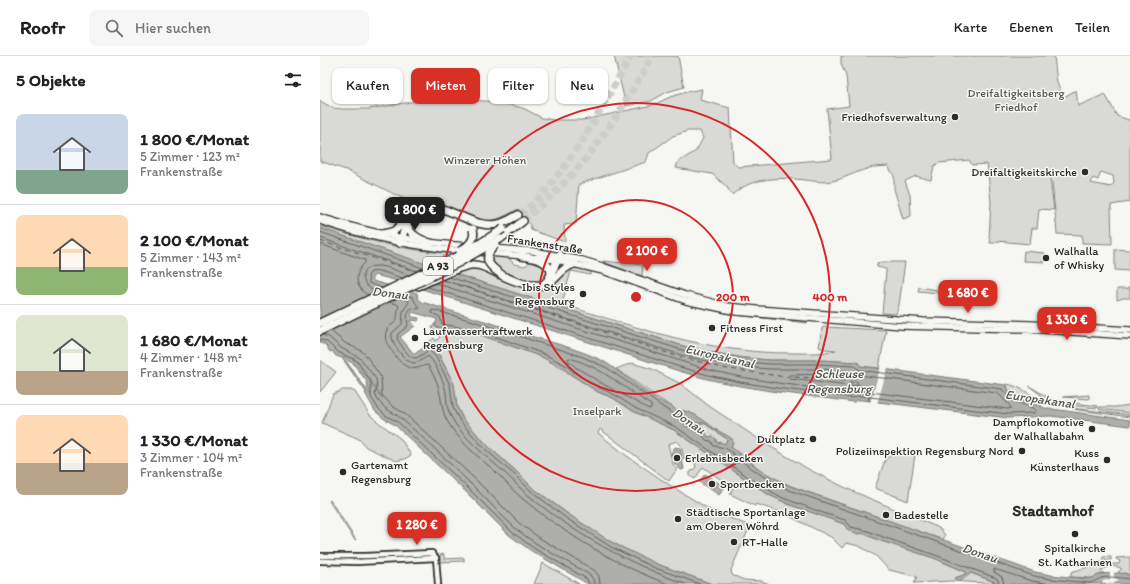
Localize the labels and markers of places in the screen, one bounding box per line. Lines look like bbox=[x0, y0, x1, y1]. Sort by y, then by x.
place label: Friedhofsverwaltung bbox=[841, 110, 948, 124]
marker: Friedhofsverwaltung bbox=[950, 112, 960, 122]
place label: Dreifaltigkeitskirche bbox=[971, 165, 1077, 179]
marker: Dreifaltigkeitskirche bbox=[1080, 167, 1090, 177]
pin: 1 800 € bbox=[378, 197, 452, 231]
pin: 2 100 € bbox=[610, 238, 684, 272]
place label: Walhalla of Whisky bbox=[1054, 244, 1104, 272]
marker: Walhalla of Whisky bbox=[1041, 253, 1051, 263]
place label: Ibis Styles Regensburg bbox=[515, 280, 576, 308]
pin: 1 680 € bbox=[931, 280, 1005, 314]
marker: Ibis Styles Regensburg bbox=[578, 289, 588, 299]
centre of rings bbox=[629, 290, 643, 304]
pin: 1 330 € bbox=[1030, 307, 1104, 341]
place label: Fitness First bbox=[720, 321, 783, 335]
marker: Fitness First bbox=[707, 323, 717, 333]
place label: Laufwasserkraftwerk Regensburg bbox=[423, 324, 533, 352]
marker: Laufwasserkraftwerk Regensburg bbox=[410, 333, 420, 343]
place label: Dampflokomotive der Walhallabahn bbox=[992, 415, 1084, 443]
marker: Dampflokomotive der Walhallabahn bbox=[1087, 424, 1097, 434]
place label: Dultplatz bbox=[757, 432, 805, 446]
marker: Dultplatz bbox=[808, 434, 818, 444]
place label: Polizeiinspektion Regensburg Nord bbox=[836, 444, 1014, 458]
marker: Polizeiinspektion Regensburg Nord bbox=[1017, 446, 1027, 456]
place label: Kuss Künsterlhaus bbox=[1030, 446, 1099, 474]
place label: Erlebnisbecken bbox=[685, 451, 763, 465]
marker: Erlebnisbecken bbox=[672, 453, 682, 463]
marker: Kuss Künsterlhaus bbox=[1102, 455, 1112, 465]
place label: Gartenamt Regensburg bbox=[351, 458, 412, 486]
marker: Gartenamt Regensburg bbox=[338, 467, 348, 477]
place label: Sportbecken bbox=[720, 477, 785, 491]
marker: Sportbecken bbox=[707, 479, 717, 489]
place label: Städtische Sportanlage am Oberen Wöhrd bbox=[686, 505, 806, 533]
place label: Badestelle bbox=[894, 508, 949, 522]
marker: Badestelle bbox=[881, 510, 891, 520]
pin: 1 280 € bbox=[380, 512, 454, 546]
marker: Städtische Sportanlage am Oberen Wöhrd bbox=[673, 514, 683, 524]
marker: Spitalkirche St. Katharinen bbox=[1070, 529, 1080, 539]
place label: RT-Halle bbox=[742, 535, 788, 549]
marker: RT-Halle bbox=[729, 537, 739, 547]
place label: Spitalkirche St. Katharinen bbox=[1038, 541, 1112, 569]

